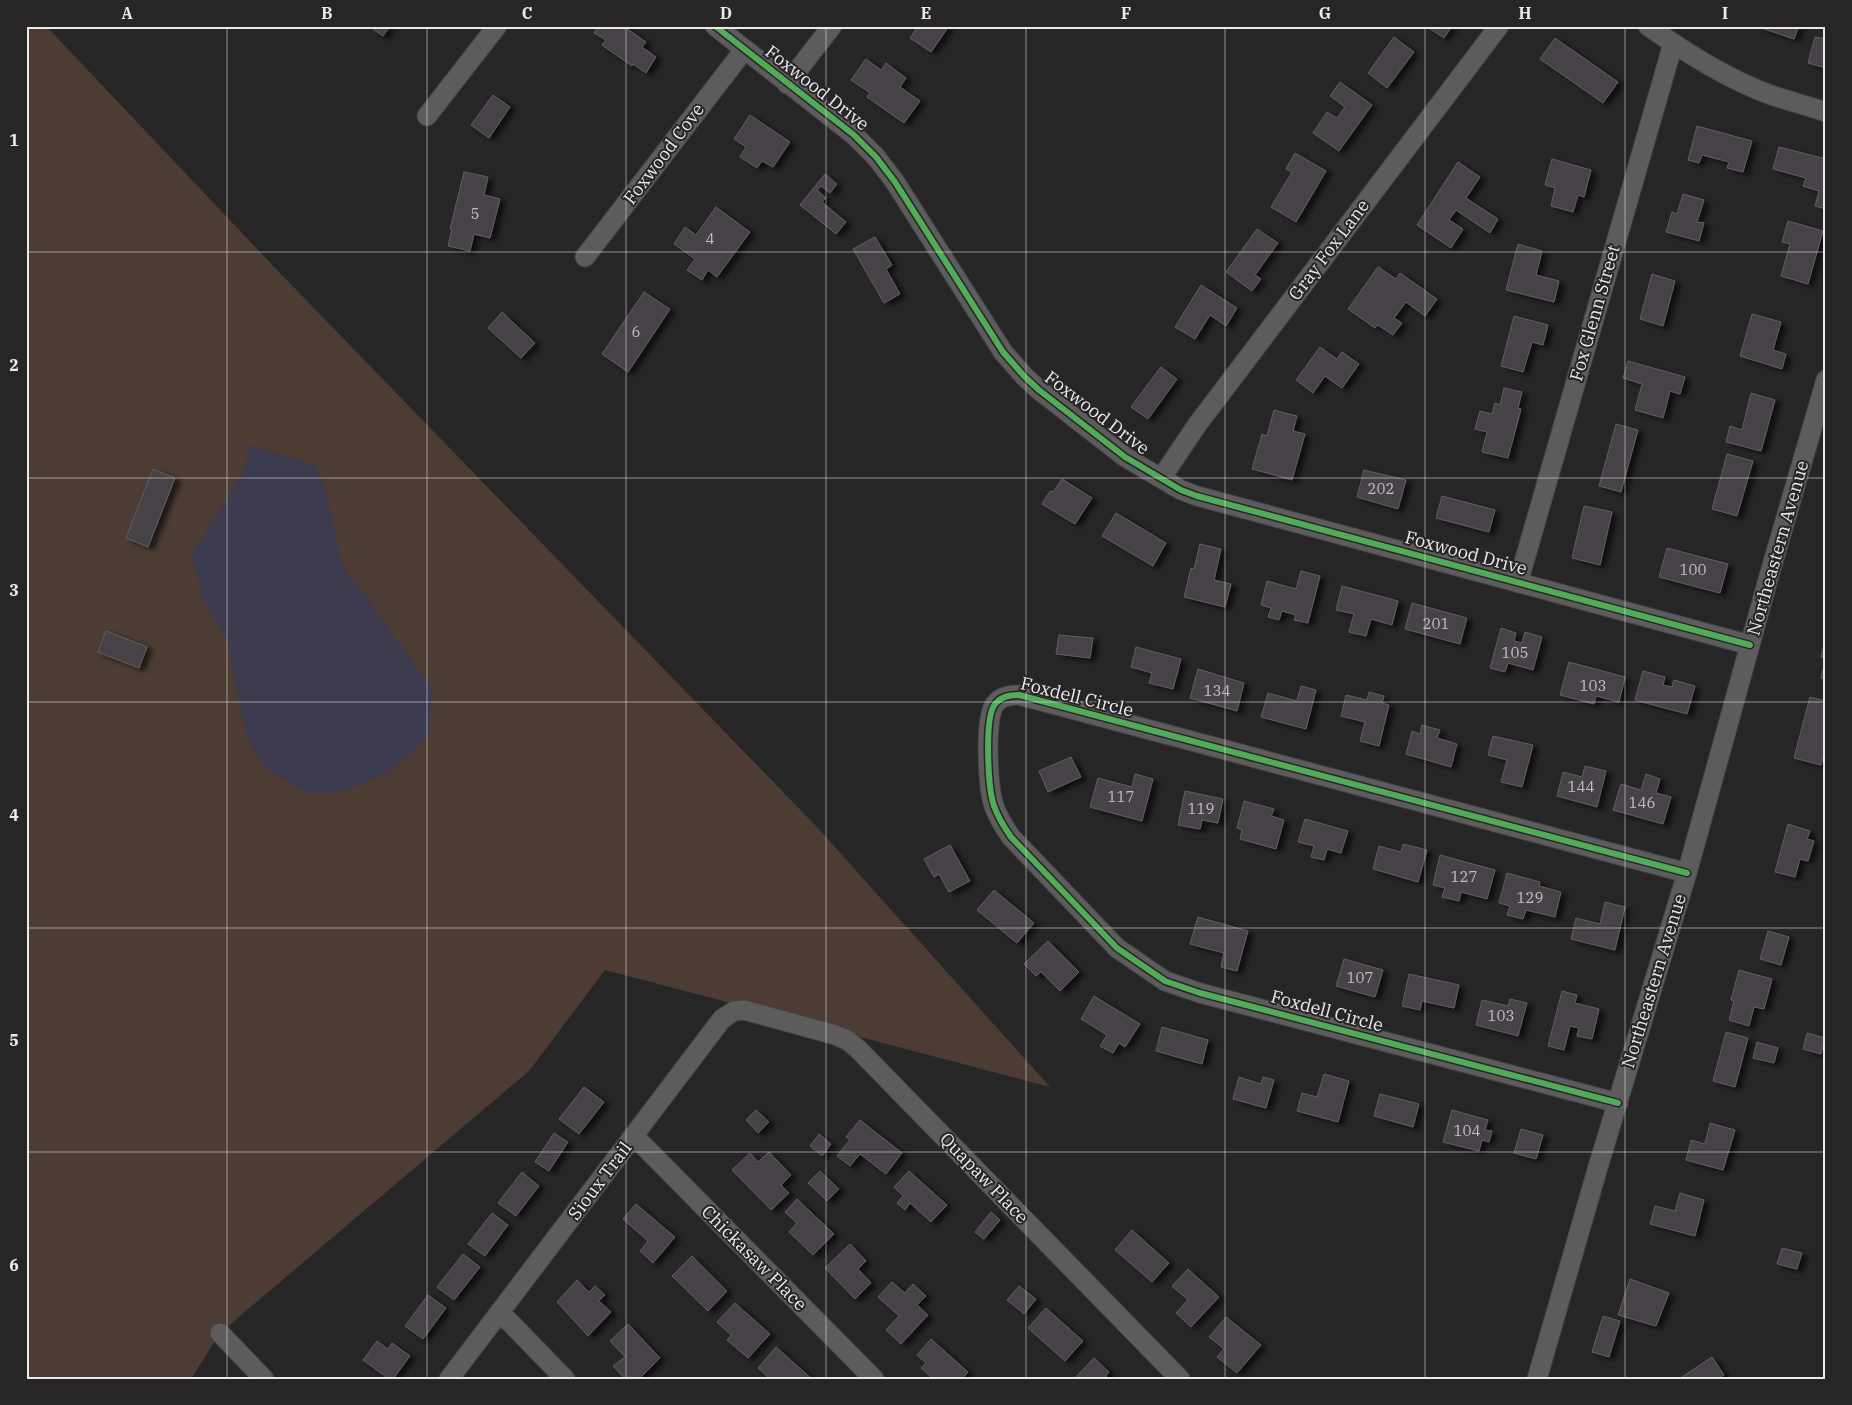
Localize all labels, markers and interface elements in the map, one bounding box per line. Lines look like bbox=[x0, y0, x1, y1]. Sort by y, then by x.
text: A bbox=[121, 3, 133, 23]
text: B bbox=[321, 3, 333, 23]
text: C bbox=[522, 3, 532, 23]
text: D bbox=[720, 3, 732, 23]
text: E bbox=[921, 3, 931, 23]
text: F bbox=[1121, 3, 1131, 23]
text: G bbox=[1319, 3, 1331, 23]
text: H bbox=[1519, 3, 1532, 23]
text: I bbox=[1722, 3, 1728, 23]
street label: Foxwood Drive bbox=[761, 40, 874, 135]
street label: Foxwood Cove bbox=[618, 99, 709, 209]
text: 1 bbox=[9, 130, 19, 150]
street label: Gray Fox Lane bbox=[1283, 195, 1374, 305]
house number: 5 bbox=[470, 204, 480, 223]
house number: 4 bbox=[705, 229, 715, 248]
street label: Fox Glenn Street bbox=[1564, 242, 1625, 384]
house number: 6 bbox=[631, 322, 641, 341]
text: 2 bbox=[9, 355, 19, 375]
street label: Foxwood Drive bbox=[1040, 366, 1154, 460]
street label: Northeastern Avenue bbox=[1742, 458, 1814, 638]
house number: 202 bbox=[1367, 479, 1395, 498]
street label: Foxwood Drive bbox=[1403, 525, 1530, 580]
house number: 100 bbox=[1679, 560, 1707, 579]
text: 3 bbox=[9, 580, 19, 600]
house number: 201 bbox=[1422, 614, 1450, 633]
house number: 105 bbox=[1501, 643, 1529, 662]
street label: Foxdell Circle bbox=[1018, 671, 1136, 722]
house number: 103 bbox=[1579, 676, 1607, 695]
house number: 134 bbox=[1203, 681, 1231, 700]
house number: 144 bbox=[1567, 777, 1595, 796]
house number: 117 bbox=[1107, 787, 1135, 806]
house number: 146 bbox=[1628, 793, 1656, 812]
house number: 119 bbox=[1187, 799, 1215, 818]
text: 4 bbox=[9, 805, 19, 825]
house number: 127 bbox=[1450, 867, 1478, 886]
house number: 129 bbox=[1516, 888, 1544, 907]
street label: Northeastern Avenue bbox=[1616, 891, 1691, 1071]
house number: 107 bbox=[1346, 968, 1374, 987]
street label: Foxdell Circle bbox=[1268, 984, 1386, 1037]
house number: 103 bbox=[1487, 1006, 1515, 1025]
text: 5 bbox=[9, 1030, 19, 1050]
house number: 104 bbox=[1453, 1121, 1481, 1140]
street label: Quapaw Place bbox=[935, 1127, 1034, 1228]
street label: Sioux Trail bbox=[563, 1137, 637, 1224]
street label: Chickasaw Place bbox=[697, 1200, 812, 1315]
text: 6 bbox=[9, 1255, 19, 1275]

